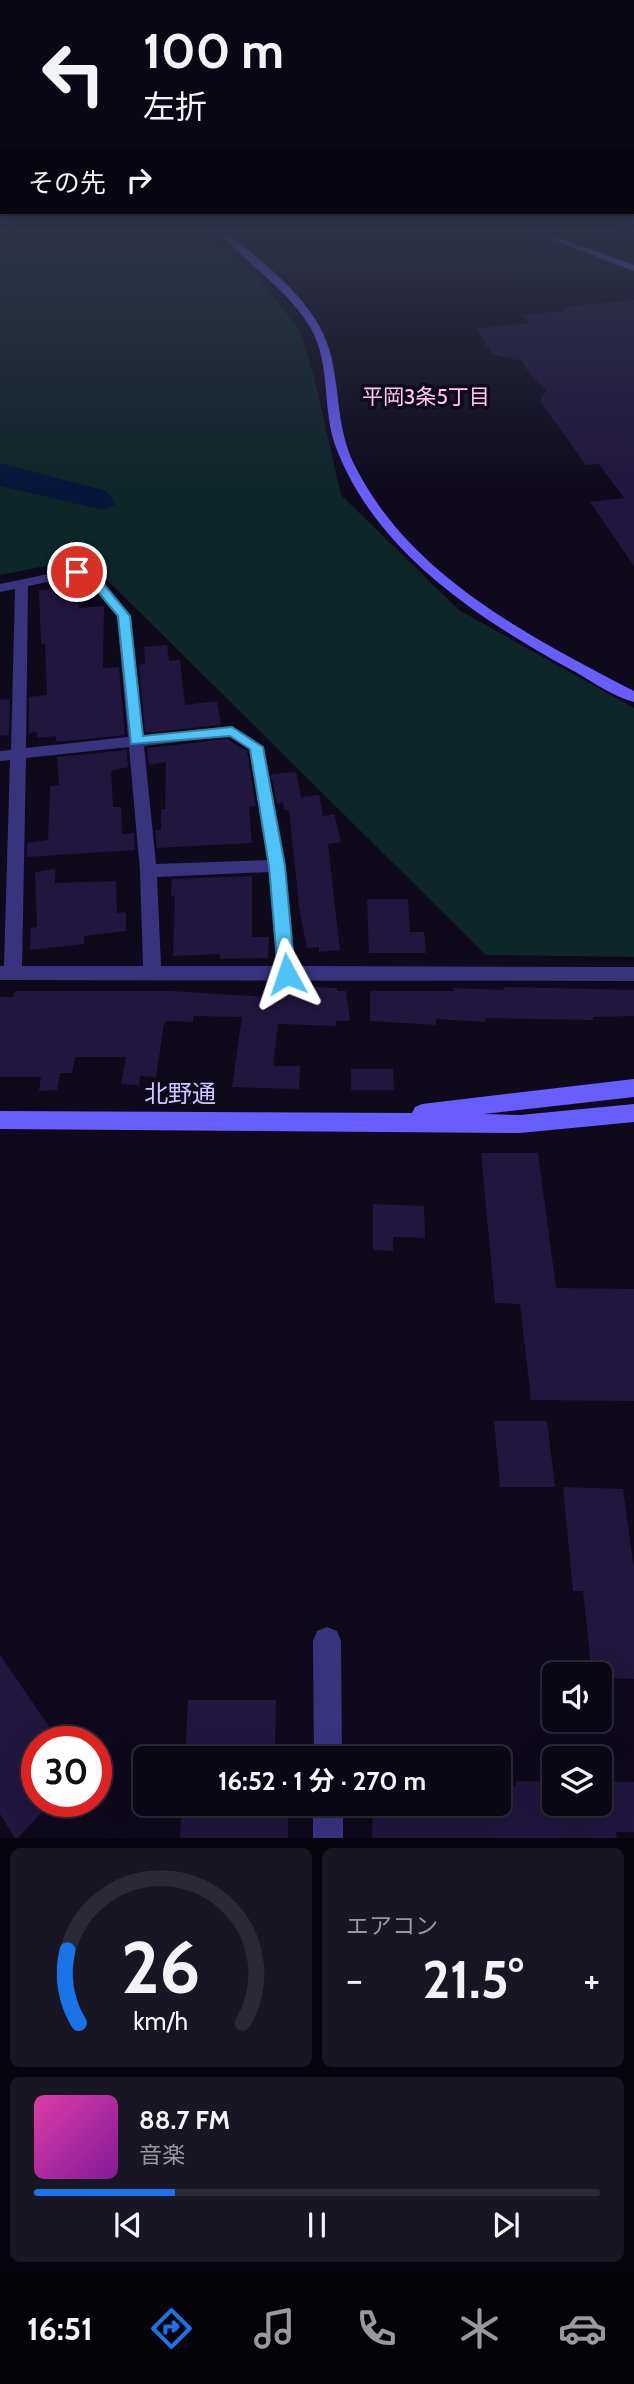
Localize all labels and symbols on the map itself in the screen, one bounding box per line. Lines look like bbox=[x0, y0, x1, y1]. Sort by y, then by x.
district label: 平岡3条5丁目 bbox=[362, 384, 490, 409]
pin bbox=[47, 542, 107, 602]
position arrow bbox=[250, 937, 324, 1011]
street label: 北野通 bbox=[144, 1079, 216, 1108]
speed limit sign: 30 bbox=[21, 1726, 112, 1817]

